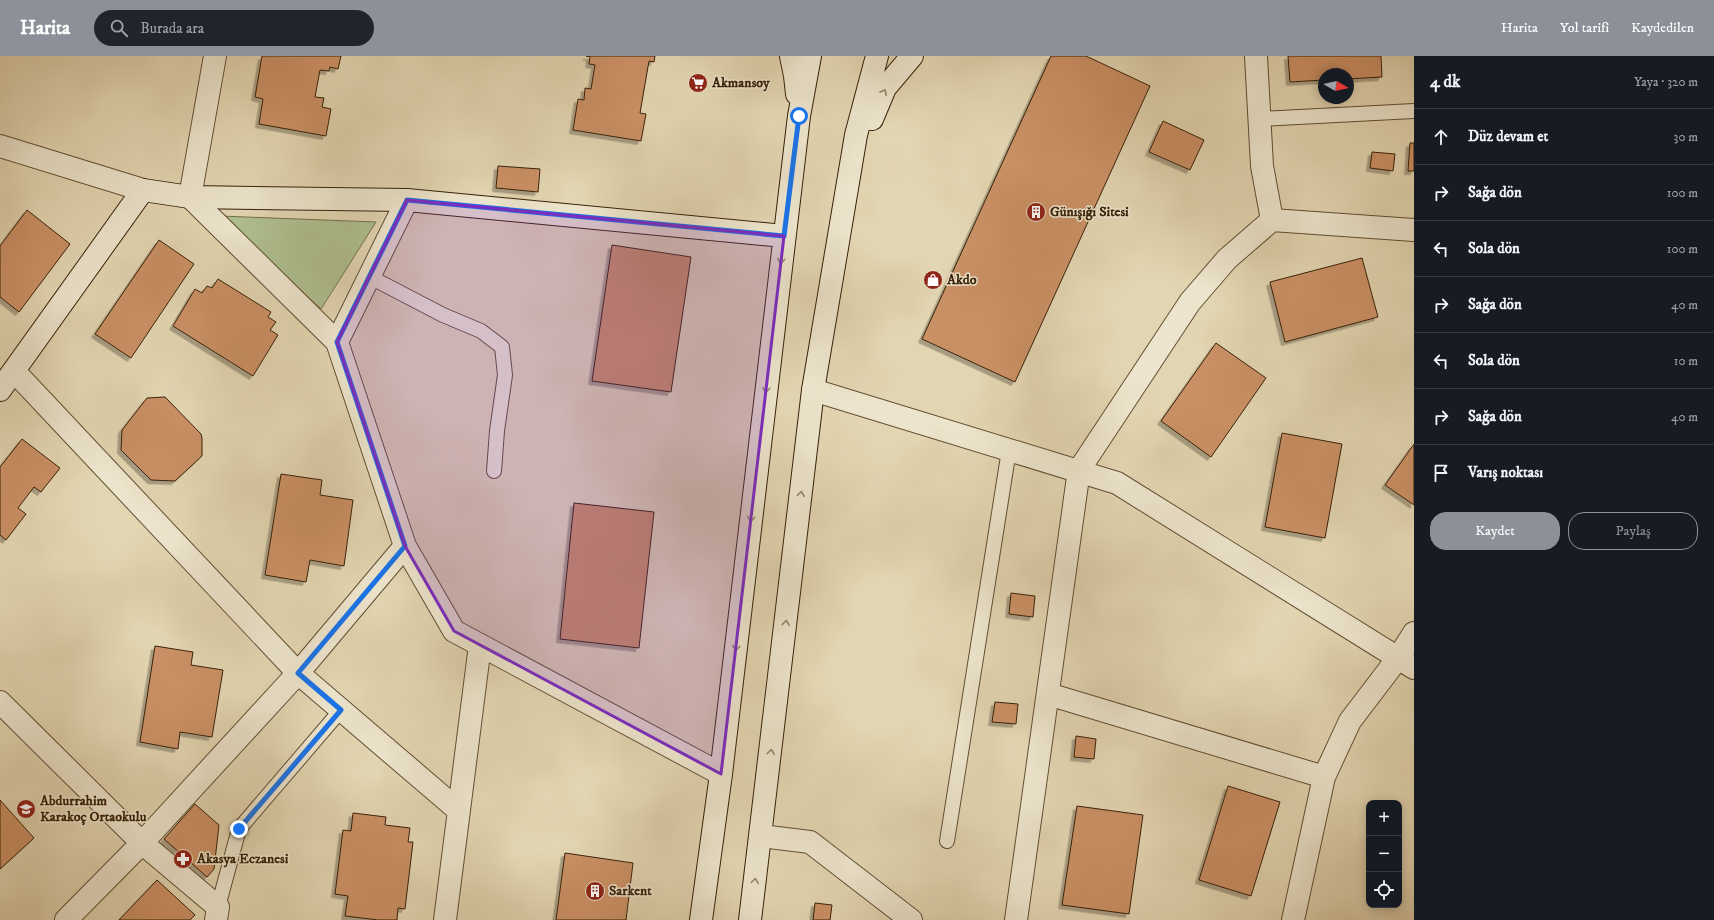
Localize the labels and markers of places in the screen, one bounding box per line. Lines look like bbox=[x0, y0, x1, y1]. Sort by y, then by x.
supermarket icon: Akmansoy bbox=[687, 72, 709, 94]
place label: Akmansoy bbox=[711, 74, 770, 92]
building icon: Günışığı Sitesi bbox=[1025, 201, 1047, 223]
place label: Günışığı Sitesi bbox=[1050, 203, 1129, 221]
shop icon: Akdo bbox=[922, 269, 944, 291]
place label: Akdo bbox=[946, 271, 977, 289]
place label: Abdurrahim Karakoç Ortaokulu bbox=[39, 792, 147, 826]
school or university icon: Abdurrahim Karakoç Ortaokulu bbox=[15, 798, 37, 820]
pharmacy icon: Akasya Eczanesi bbox=[172, 848, 194, 870]
place label: Akasya Eczanesi bbox=[196, 850, 289, 868]
building icon: Sarkent bbox=[584, 880, 606, 902]
place label: Sarkent bbox=[609, 882, 652, 900]

